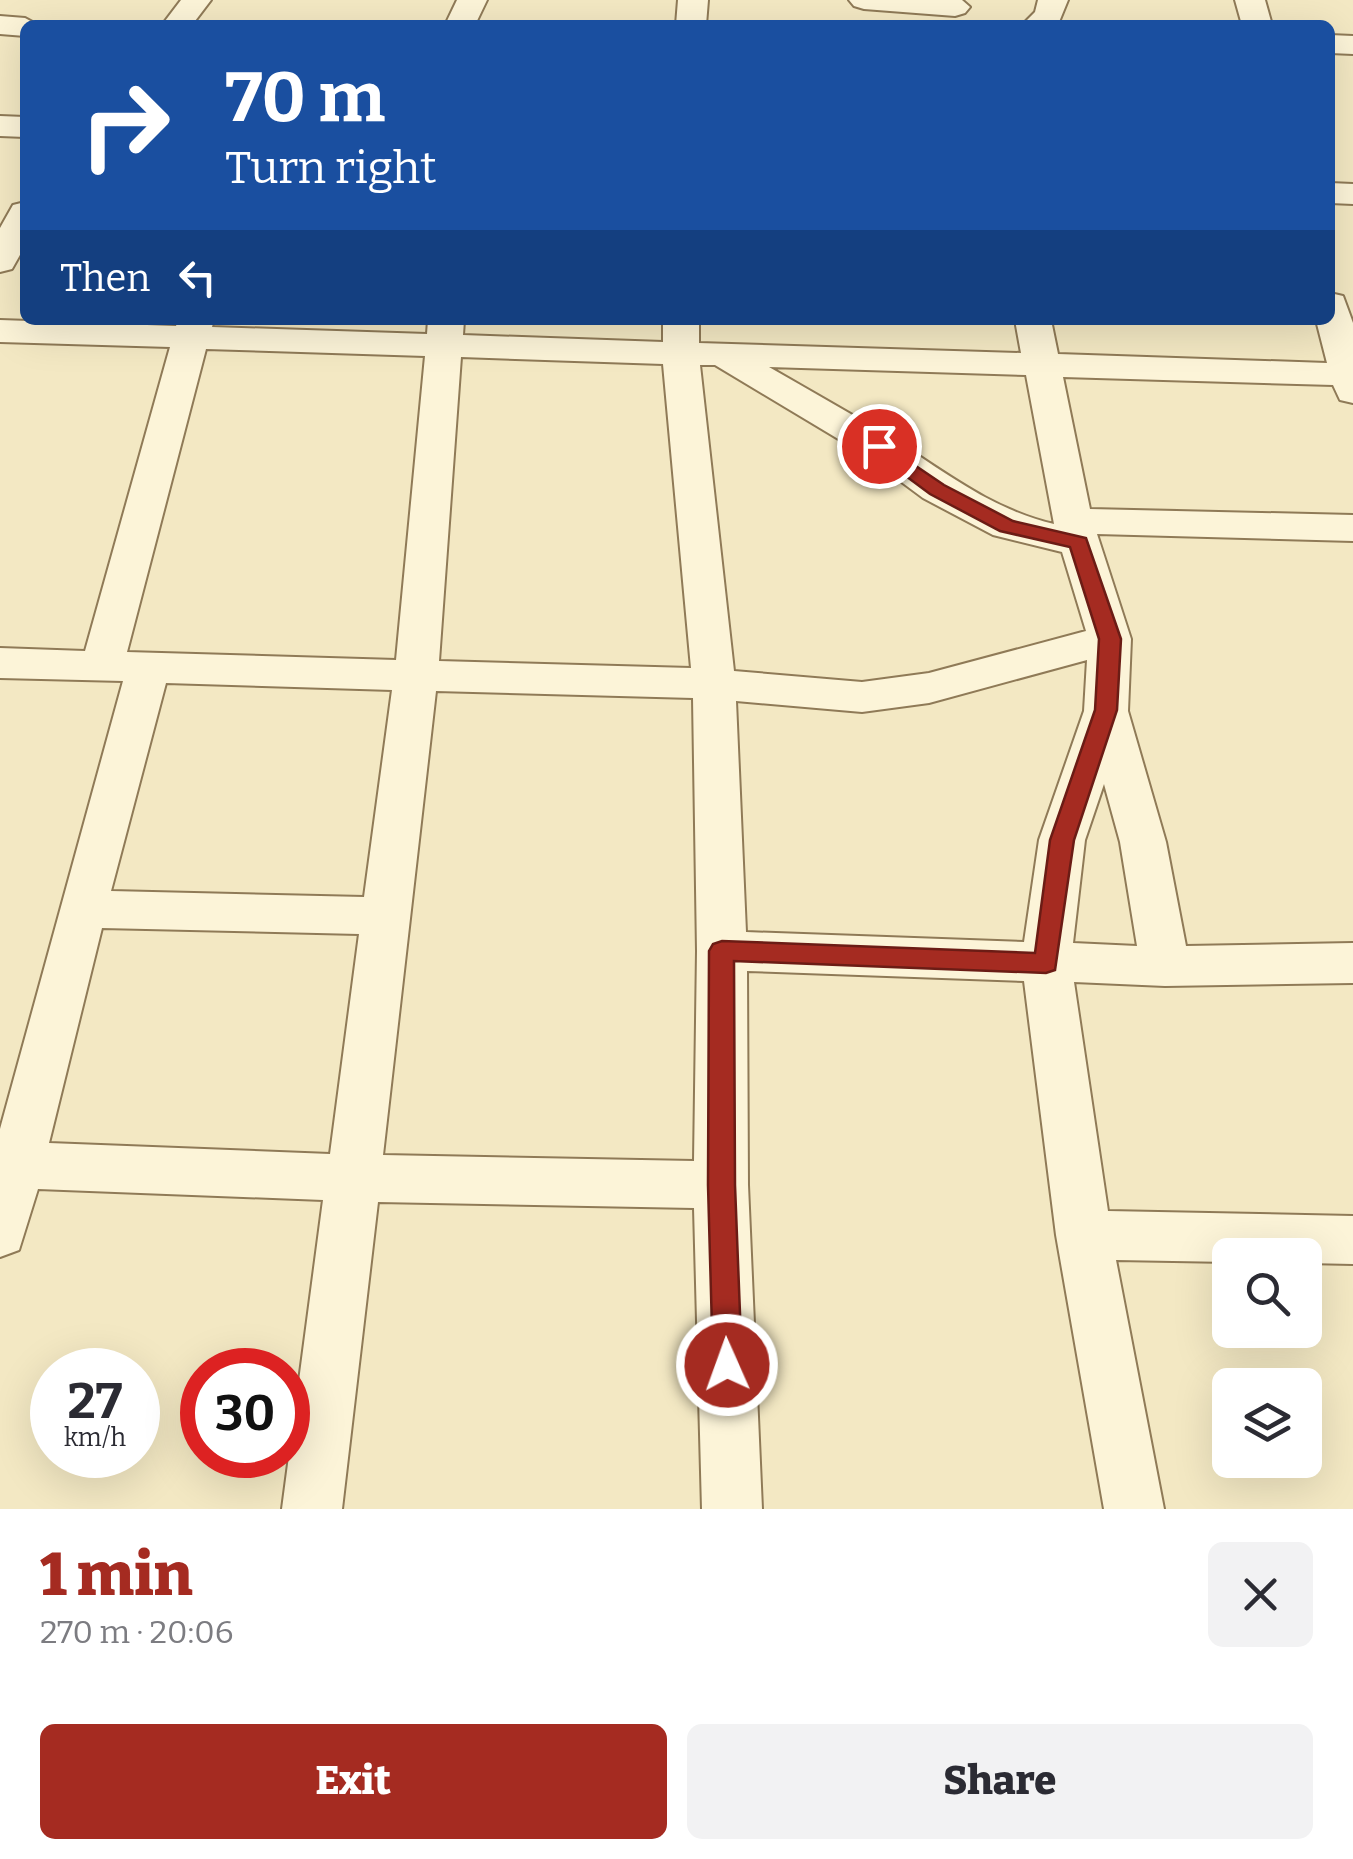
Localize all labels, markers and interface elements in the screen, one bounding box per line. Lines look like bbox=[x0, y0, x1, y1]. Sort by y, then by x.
text: 70 m bbox=[225, 56, 385, 140]
icon: right bbox=[60, 60, 190, 190]
text: Turn right bbox=[225, 141, 437, 195]
icon: left bbox=[170, 250, 225, 305]
text: Then bbox=[60, 255, 150, 301]
pin bbox=[837, 404, 922, 489]
icon: arrive bbox=[852, 419, 907, 474]
map controls bbox=[1212, 1238, 1322, 1478]
button: search bbox=[1212, 1238, 1322, 1348]
position arrow bbox=[675, 1313, 779, 1417]
speed limit sign: 30 bbox=[180, 1348, 310, 1478]
button: layers bbox=[1212, 1368, 1322, 1478]
text: 27 bbox=[68, 1371, 122, 1431]
text: km/h bbox=[64, 1423, 126, 1453]
text: 1 min bbox=[40, 1539, 193, 1611]
button: close bbox=[1208, 1542, 1313, 1647]
text: 270 m · 20:06 bbox=[40, 1613, 234, 1651]
button: Exit bbox=[40, 1724, 667, 1839]
button: Share bbox=[687, 1724, 1313, 1839]

